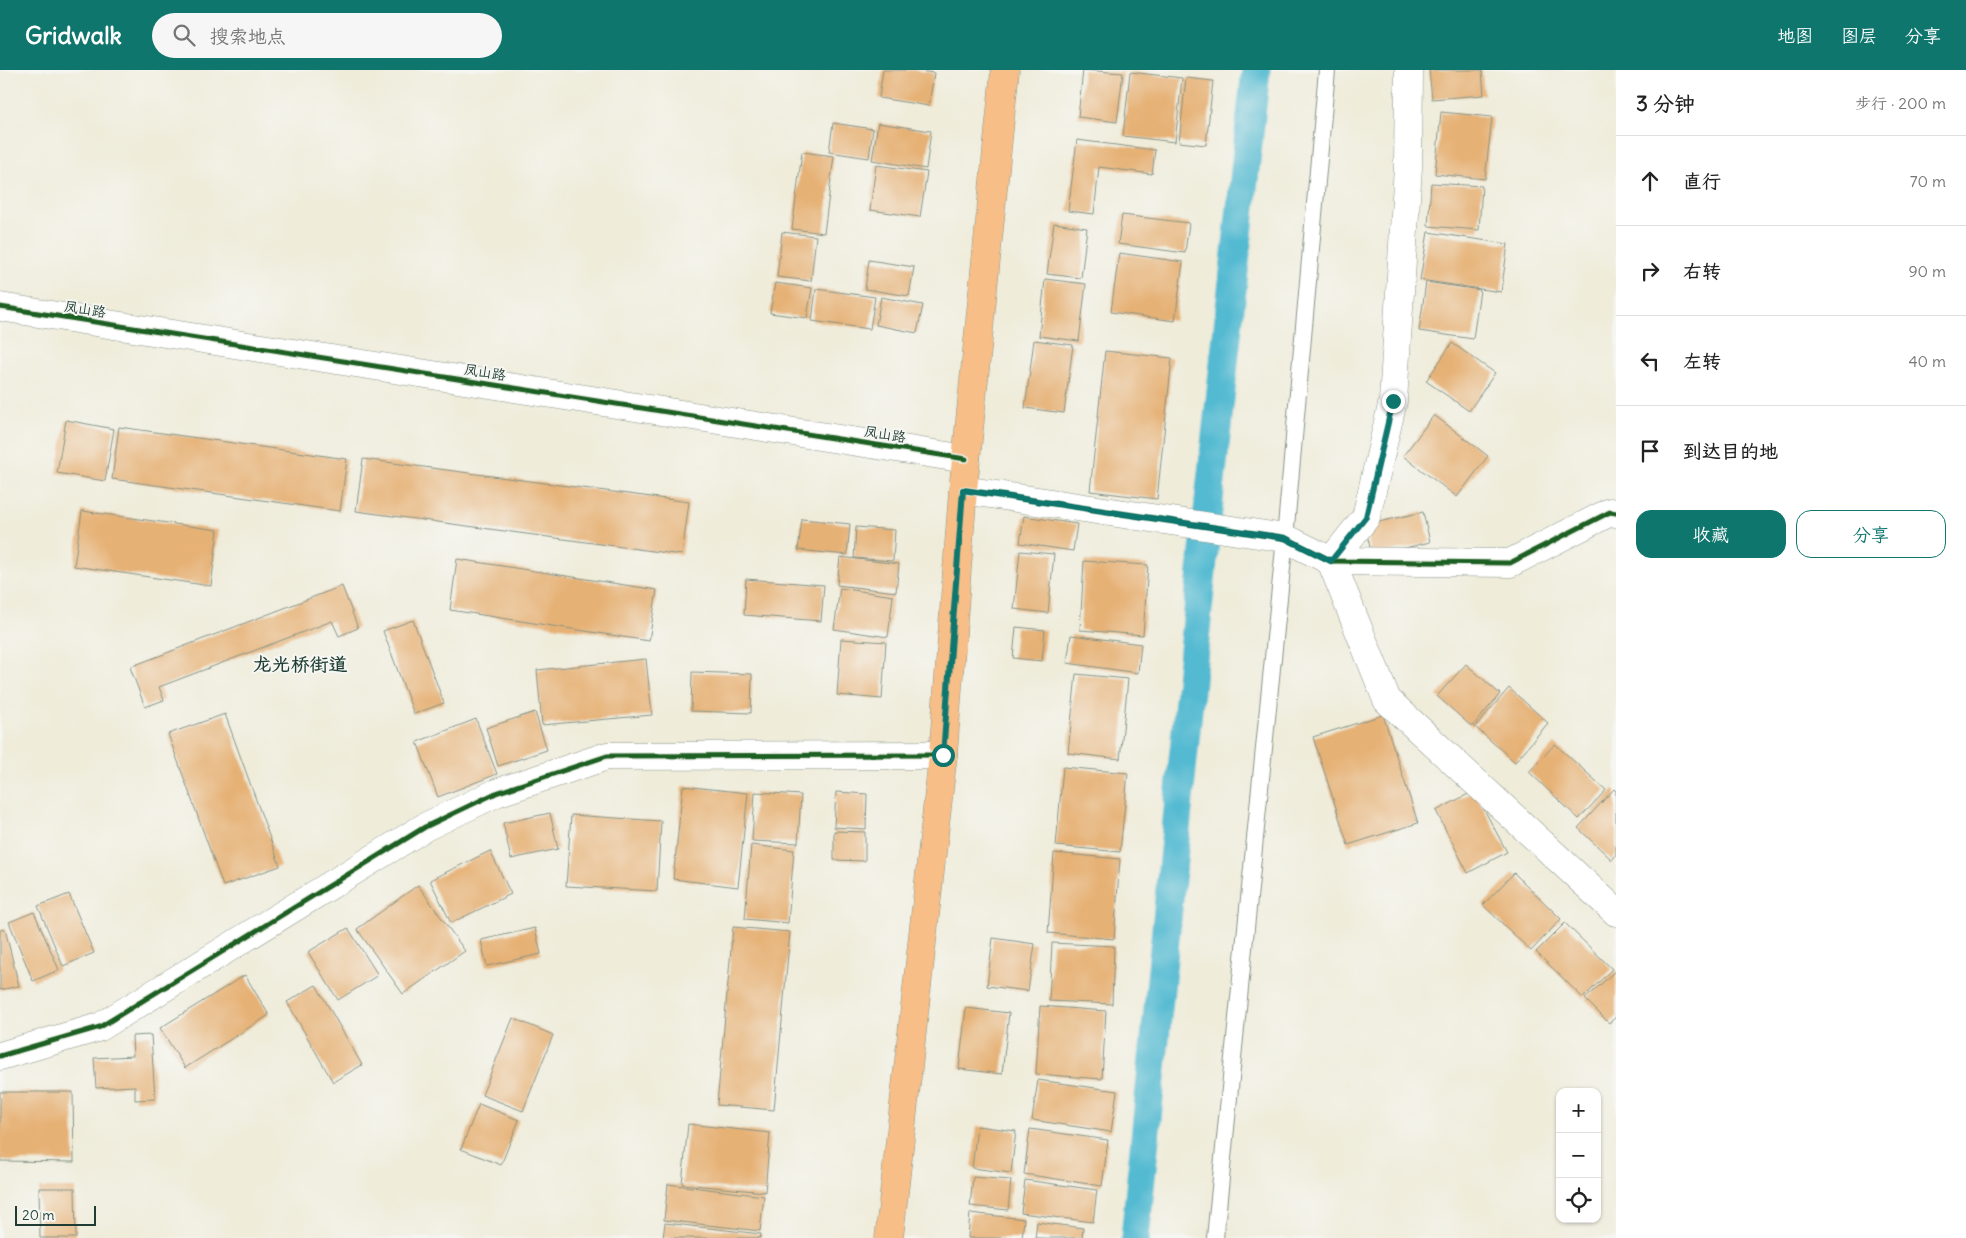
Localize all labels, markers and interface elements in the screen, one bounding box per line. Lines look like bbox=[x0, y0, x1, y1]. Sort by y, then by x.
search box bbox=[152, 13, 502, 58]
text: Gridwalk bbox=[25, 20, 122, 50]
icon: search bbox=[170, 21, 198, 49]
text: 搜索地点 bbox=[210, 24, 286, 48]
text: 地图 bbox=[1777, 24, 1813, 47]
text: 图层 bbox=[1841, 24, 1877, 47]
text: 分享 bbox=[1905, 24, 1941, 47]
text: 3 分钟 bbox=[1636, 90, 1695, 117]
text: 步行 · 200 m bbox=[1855, 93, 1946, 113]
icon: ahead bbox=[1636, 167, 1664, 195]
text: 直行 bbox=[1683, 169, 1721, 193]
text: 70 m bbox=[1910, 171, 1946, 191]
icon: right bbox=[1636, 257, 1664, 285]
text: 右转 bbox=[1683, 259, 1721, 283]
text: 90 m bbox=[1908, 261, 1946, 281]
street label: 凤山路 bbox=[63, 297, 107, 321]
icon: left bbox=[1636, 347, 1664, 375]
text: 左转 bbox=[1683, 349, 1721, 373]
text: 40 m bbox=[1908, 351, 1946, 371]
street label: 凤山路 bbox=[463, 360, 507, 384]
route end bbox=[1382, 390, 1405, 413]
street label: 凤山路 bbox=[863, 422, 907, 446]
icon: arrive bbox=[1636, 437, 1664, 465]
text: 到达目的地 bbox=[1683, 439, 1778, 463]
button: 收藏 bbox=[1636, 510, 1786, 558]
button: 分享 bbox=[1796, 510, 1946, 558]
district label: 龙光桥街道 bbox=[252, 652, 348, 676]
route start bbox=[932, 744, 955, 767]
map controls bbox=[1556, 1088, 1601, 1223]
button: + bbox=[1556, 1088, 1601, 1133]
button: − bbox=[1556, 1133, 1601, 1178]
button: locate bbox=[1556, 1178, 1601, 1223]
scale bar bbox=[15, 1203, 96, 1226]
text: 20 m bbox=[22, 1206, 55, 1224]

